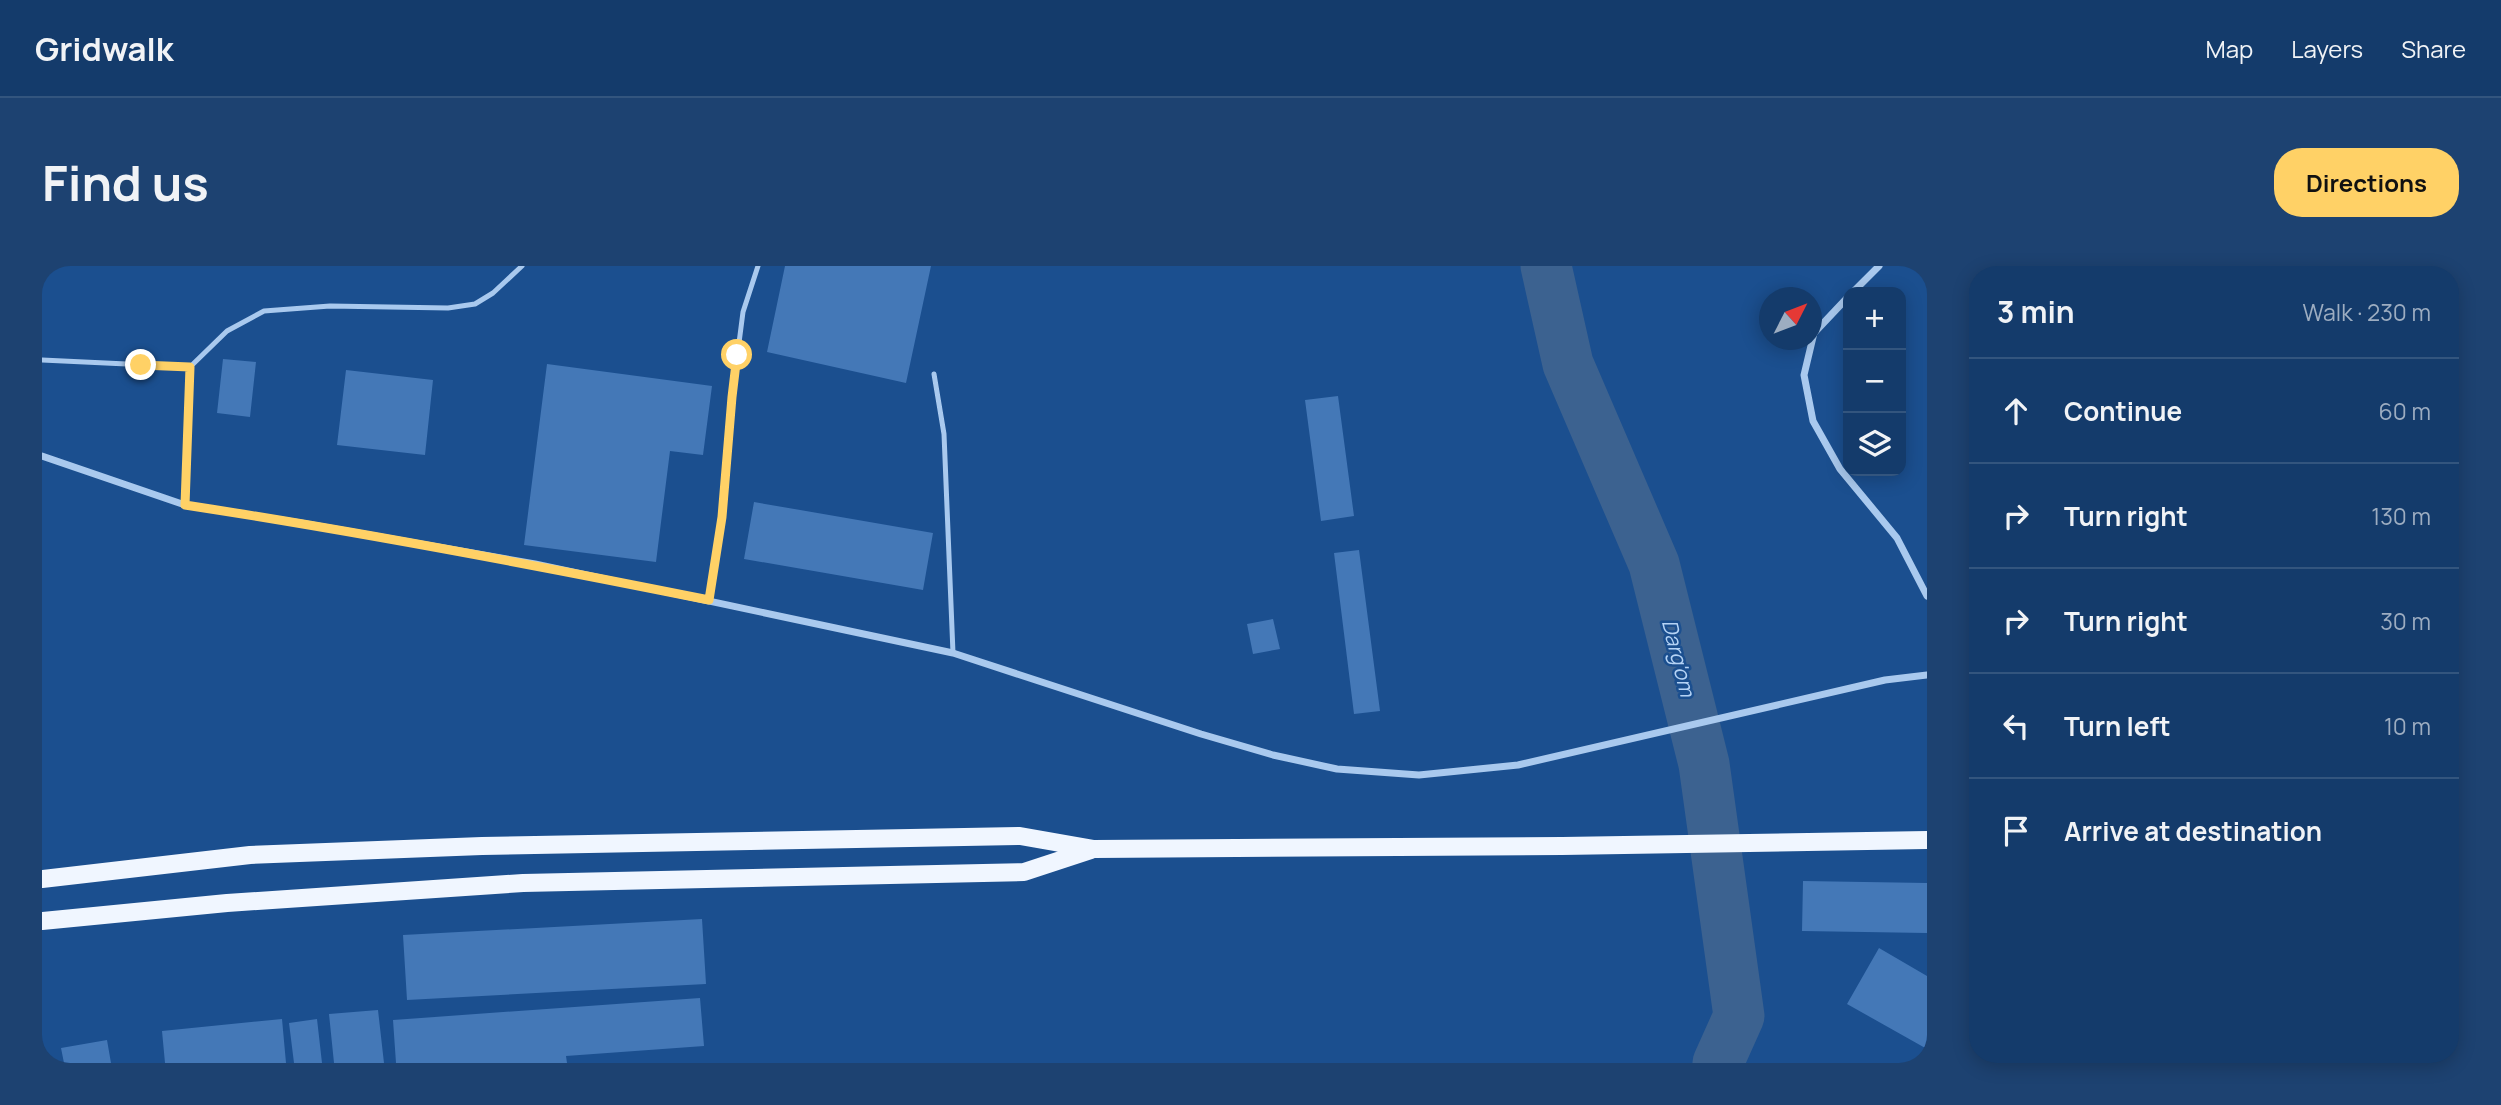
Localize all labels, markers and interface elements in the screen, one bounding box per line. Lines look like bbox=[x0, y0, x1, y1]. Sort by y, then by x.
text: Gridwalk bbox=[35, 26, 173, 71]
text: Map bbox=[2206, 32, 2253, 65]
text: Layers bbox=[2291, 32, 2363, 65]
text: Share bbox=[2401, 32, 2466, 65]
button: Directions bbox=[2274, 148, 2459, 217]
text: Find us bbox=[42, 149, 209, 216]
north arrow bbox=[1759, 287, 1822, 350]
map controls bbox=[1843, 287, 1906, 476]
button: + bbox=[1843, 287, 1906, 350]
text: 3 min bbox=[1997, 291, 2075, 332]
text: Walk · 230 m bbox=[2303, 296, 2431, 328]
route start bbox=[721, 339, 752, 370]
route end bbox=[125, 349, 156, 380]
button: − bbox=[1843, 350, 1906, 413]
icon: ahead bbox=[1997, 392, 2035, 430]
text: Continue bbox=[2064, 393, 2182, 429]
text: 60 m bbox=[2379, 395, 2431, 427]
button: layers bbox=[1843, 413, 1906, 476]
icon: right bbox=[1997, 497, 2035, 535]
text: Turn right bbox=[2064, 498, 2188, 534]
text: 130 m bbox=[2371, 500, 2431, 532]
icon: right bbox=[1997, 602, 2035, 640]
text: Turn right bbox=[2064, 603, 2188, 639]
text: 30 m bbox=[2380, 605, 2431, 637]
water label: Darg'om bbox=[1656, 616, 1702, 700]
icon: left bbox=[1997, 707, 2035, 745]
text: Turn left bbox=[2064, 708, 2171, 744]
text: 10 m bbox=[2384, 710, 2431, 742]
icon: arrive bbox=[1997, 812, 2035, 850]
text: Arrive at destination bbox=[2064, 813, 2322, 849]

